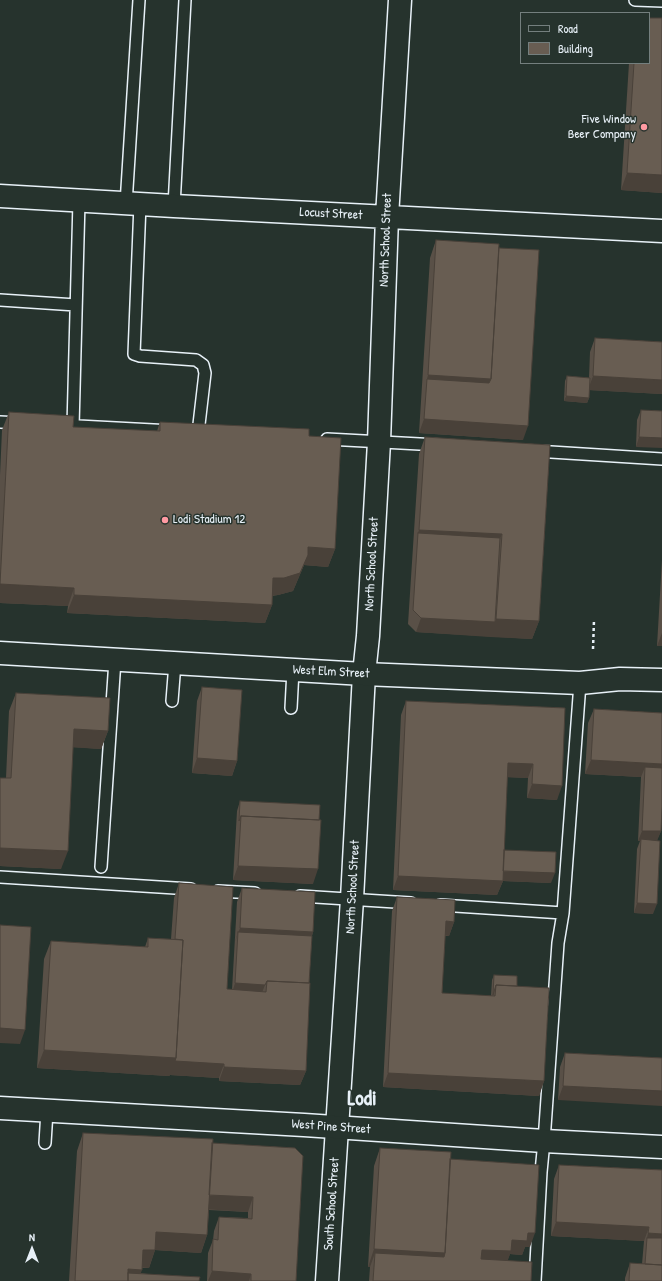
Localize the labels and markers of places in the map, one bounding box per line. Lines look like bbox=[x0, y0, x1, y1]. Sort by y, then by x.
place label: Five Window Beer Company bbox=[568, 112, 636, 143]
marker: Five Window Beer Company bbox=[639, 122, 649, 132]
place label: Lodi Stadium 12 bbox=[173, 512, 245, 528]
marker: Lodi Stadium 12 bbox=[160, 515, 170, 525]

